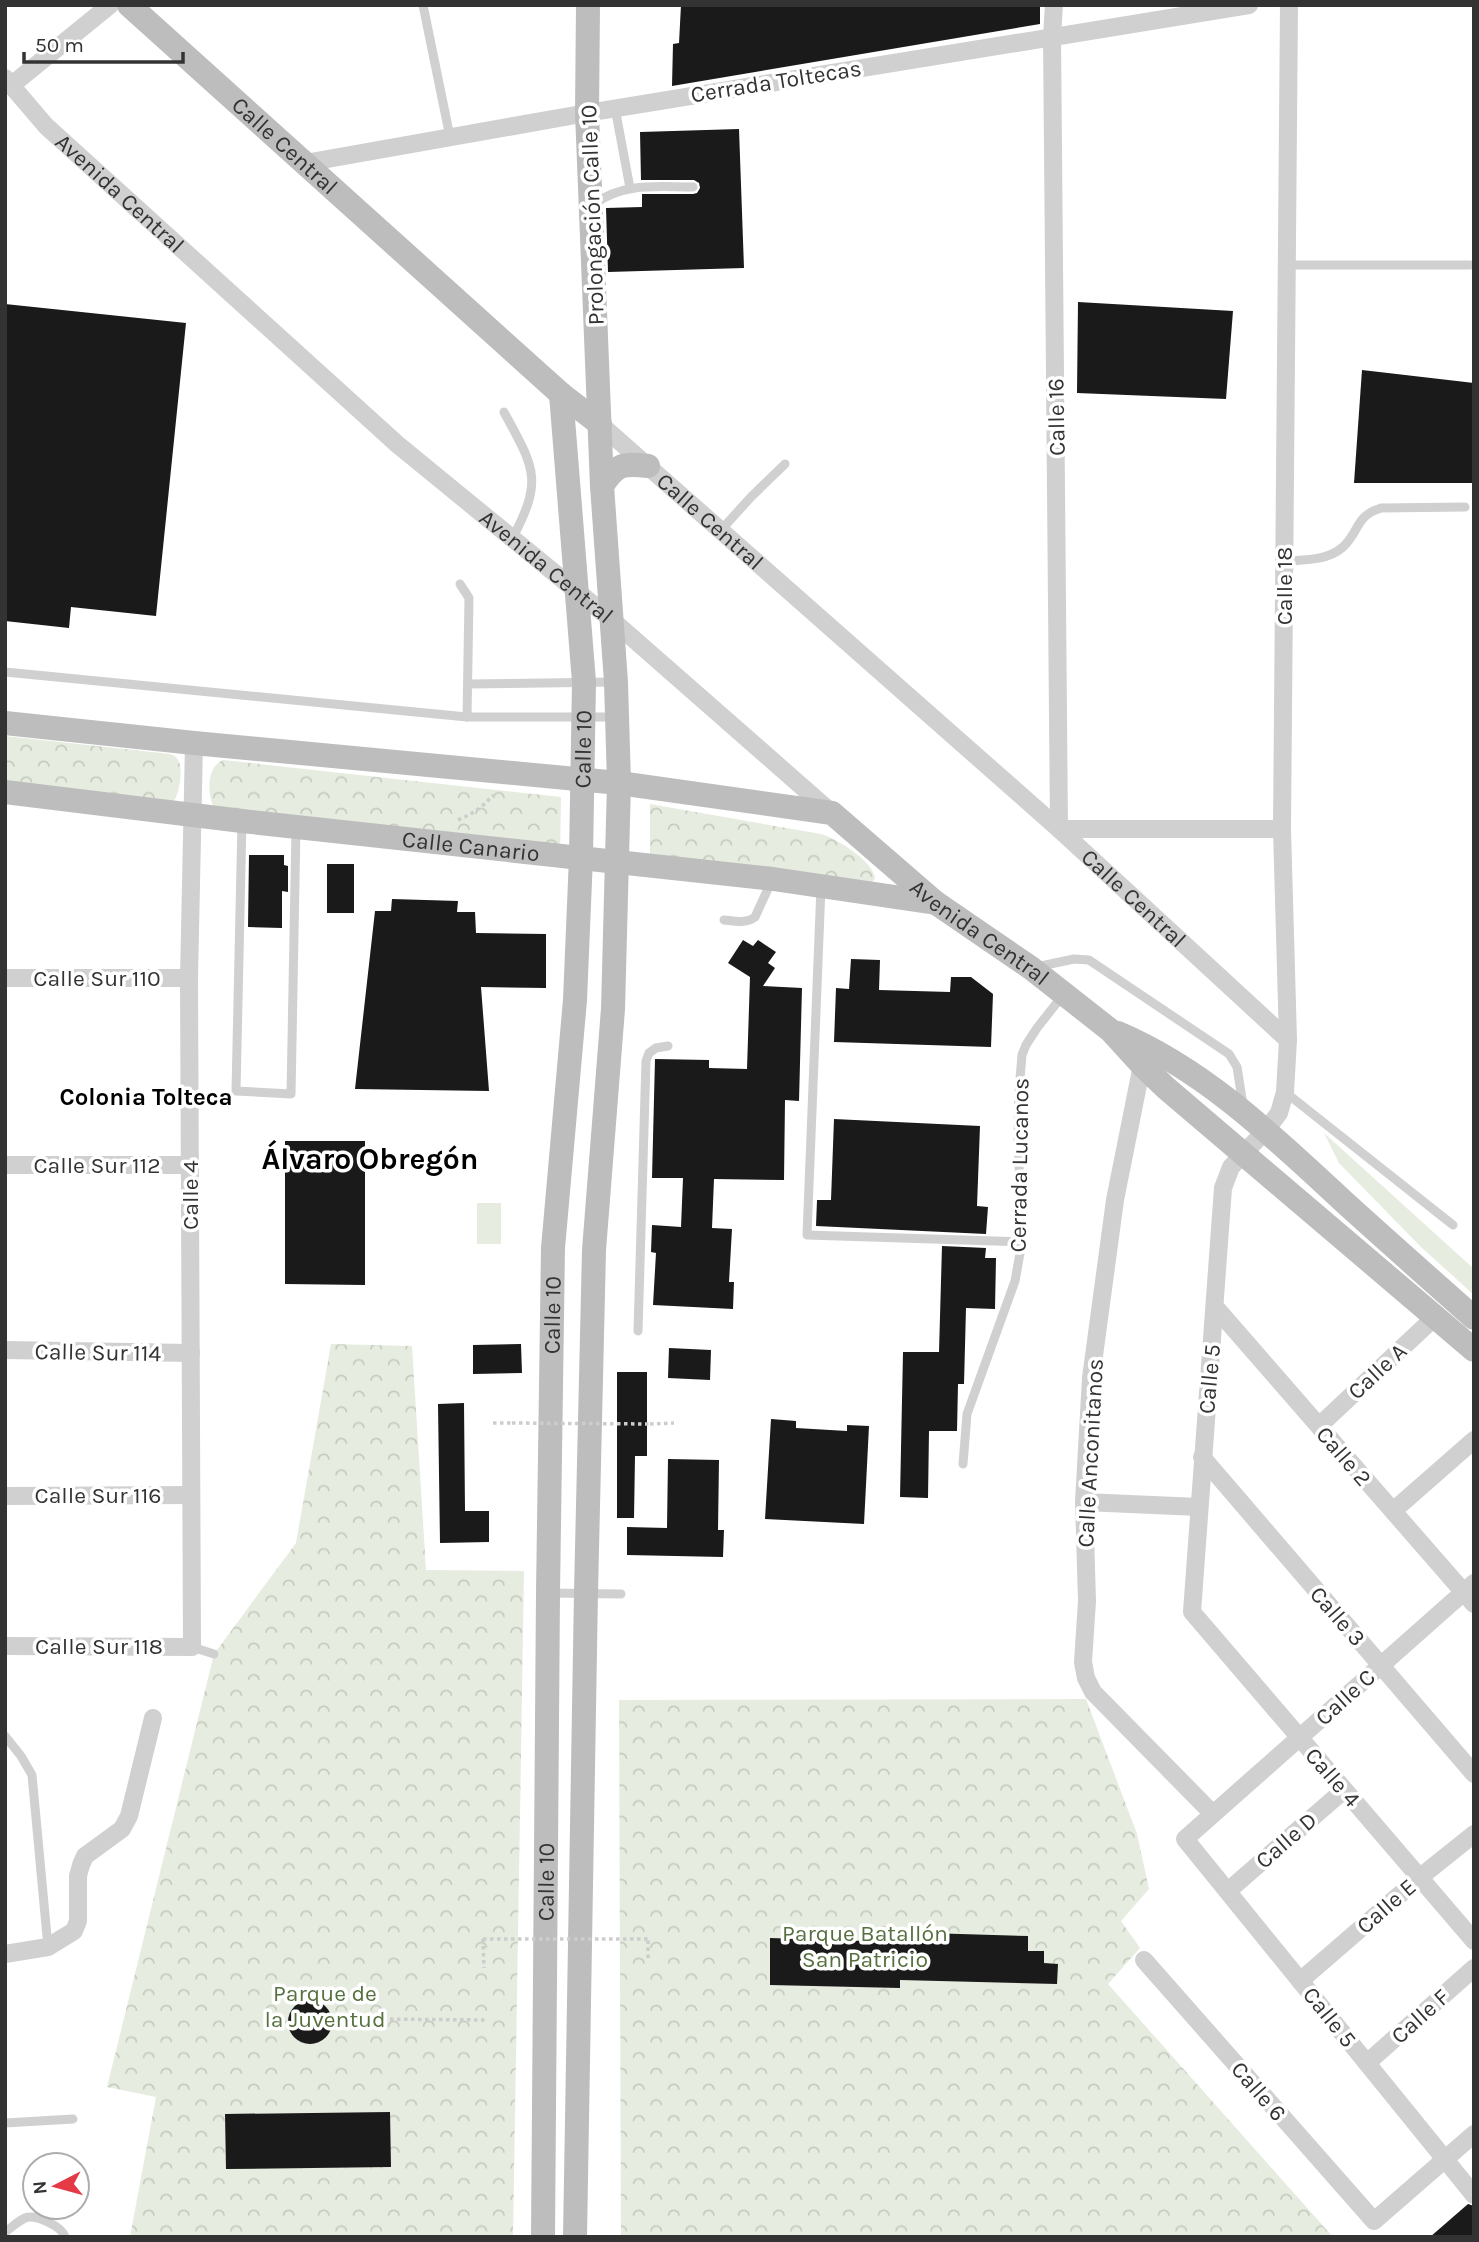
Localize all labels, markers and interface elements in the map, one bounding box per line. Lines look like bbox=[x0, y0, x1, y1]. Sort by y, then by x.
scale bar bbox=[24, 21, 184, 65]
text: 50 m bbox=[35, 33, 84, 57]
street label: Cerrada Toltecas bbox=[689, 55, 863, 108]
street label: Calle Central bbox=[226, 91, 343, 200]
street label: Prolongación Calle 10 bbox=[575, 104, 610, 326]
street label: Avenida Central bbox=[50, 128, 190, 259]
street label: Calle 16 bbox=[1042, 378, 1071, 456]
street label: Calle Central bbox=[651, 468, 769, 576]
street label: Avenida Central bbox=[474, 504, 618, 629]
street label: Calle 18 bbox=[1271, 547, 1298, 625]
street label: Calle 10 bbox=[569, 710, 598, 789]
street label: Calle Canario bbox=[401, 826, 541, 867]
street label: Calle Central bbox=[1076, 843, 1192, 953]
street label: Avenida Central bbox=[904, 874, 1054, 991]
street label: Calle Sur 110 bbox=[33, 965, 161, 992]
street label: Cerrada Lucanos bbox=[1004, 1077, 1035, 1253]
district label: Colonia Tolteca bbox=[59, 1083, 233, 1111]
district label: Álvaro Obregón bbox=[261, 1139, 479, 1177]
street label: Calle Sur 112 bbox=[33, 1152, 161, 1179]
street label: Calle 4 bbox=[177, 1160, 204, 1230]
street label: Calle 10 bbox=[538, 1276, 567, 1354]
street label: Calle Sur 114 bbox=[34, 1338, 162, 1367]
street label: Calle A bbox=[1342, 1338, 1412, 1405]
street label: Calle 5 bbox=[1193, 1343, 1226, 1415]
street label: Calle Anconitanos bbox=[1072, 1358, 1109, 1548]
street label: Calle 2 bbox=[1310, 1421, 1377, 1492]
street label: Calle Sur 116 bbox=[35, 1482, 161, 1509]
street label: Calle 3 bbox=[1304, 1581, 1371, 1652]
street label: Calle Sur 118 bbox=[35, 1633, 163, 1660]
street label: Calle C bbox=[1310, 1664, 1381, 1731]
street label: Calle 4 bbox=[1300, 1742, 1366, 1813]
street label: Calle D bbox=[1250, 1807, 1322, 1874]
street label: Calle 10 bbox=[532, 1843, 560, 1921]
street label: Calle E bbox=[1351, 1873, 1422, 1939]
park label: Parque Batallón San Patricio bbox=[782, 1920, 948, 1973]
park label: Parque de la Juventud bbox=[264, 1980, 386, 2033]
street label: Calle 5 bbox=[1297, 1982, 1362, 2053]
street label: Calle F bbox=[1386, 1983, 1455, 2049]
street label: Calle 6 bbox=[1225, 2056, 1292, 2127]
north arrow bbox=[21, 2151, 91, 2221]
text: N bbox=[28, 2180, 52, 2196]

